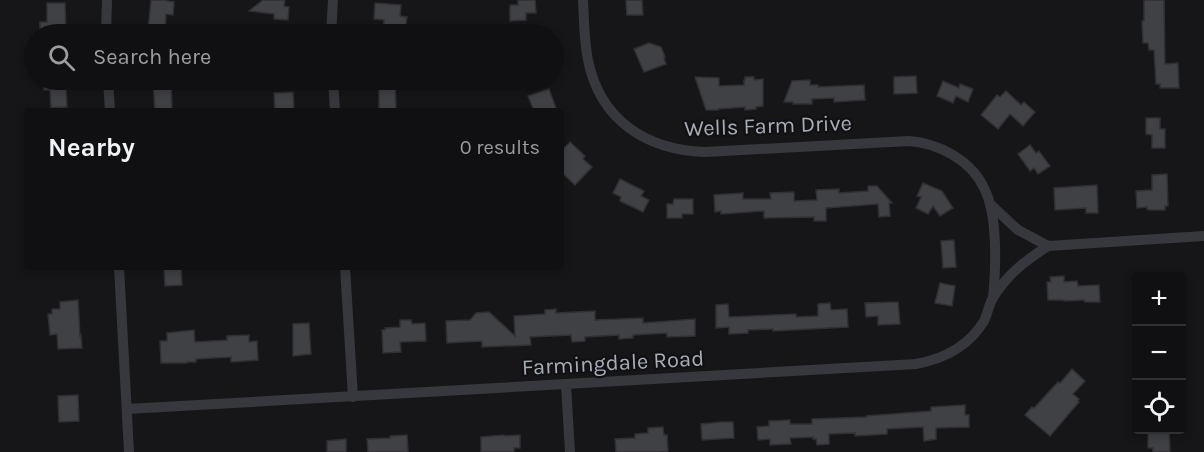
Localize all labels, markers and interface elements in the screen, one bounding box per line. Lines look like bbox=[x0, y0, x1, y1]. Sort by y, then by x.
search box bbox=[24, 24, 564, 90]
icon: search bbox=[45, 41, 78, 74]
text: Search here bbox=[93, 44, 211, 70]
street label: Wells Farm Drive bbox=[684, 110, 852, 142]
text: Nearby bbox=[48, 132, 135, 163]
text: 0 results bbox=[460, 136, 540, 159]
map controls bbox=[1132, 272, 1186, 434]
button: + bbox=[1132, 272, 1186, 326]
button: − bbox=[1132, 326, 1186, 380]
street label: Farmingdale Road bbox=[521, 345, 705, 381]
button: locate bbox=[1132, 380, 1186, 434]

